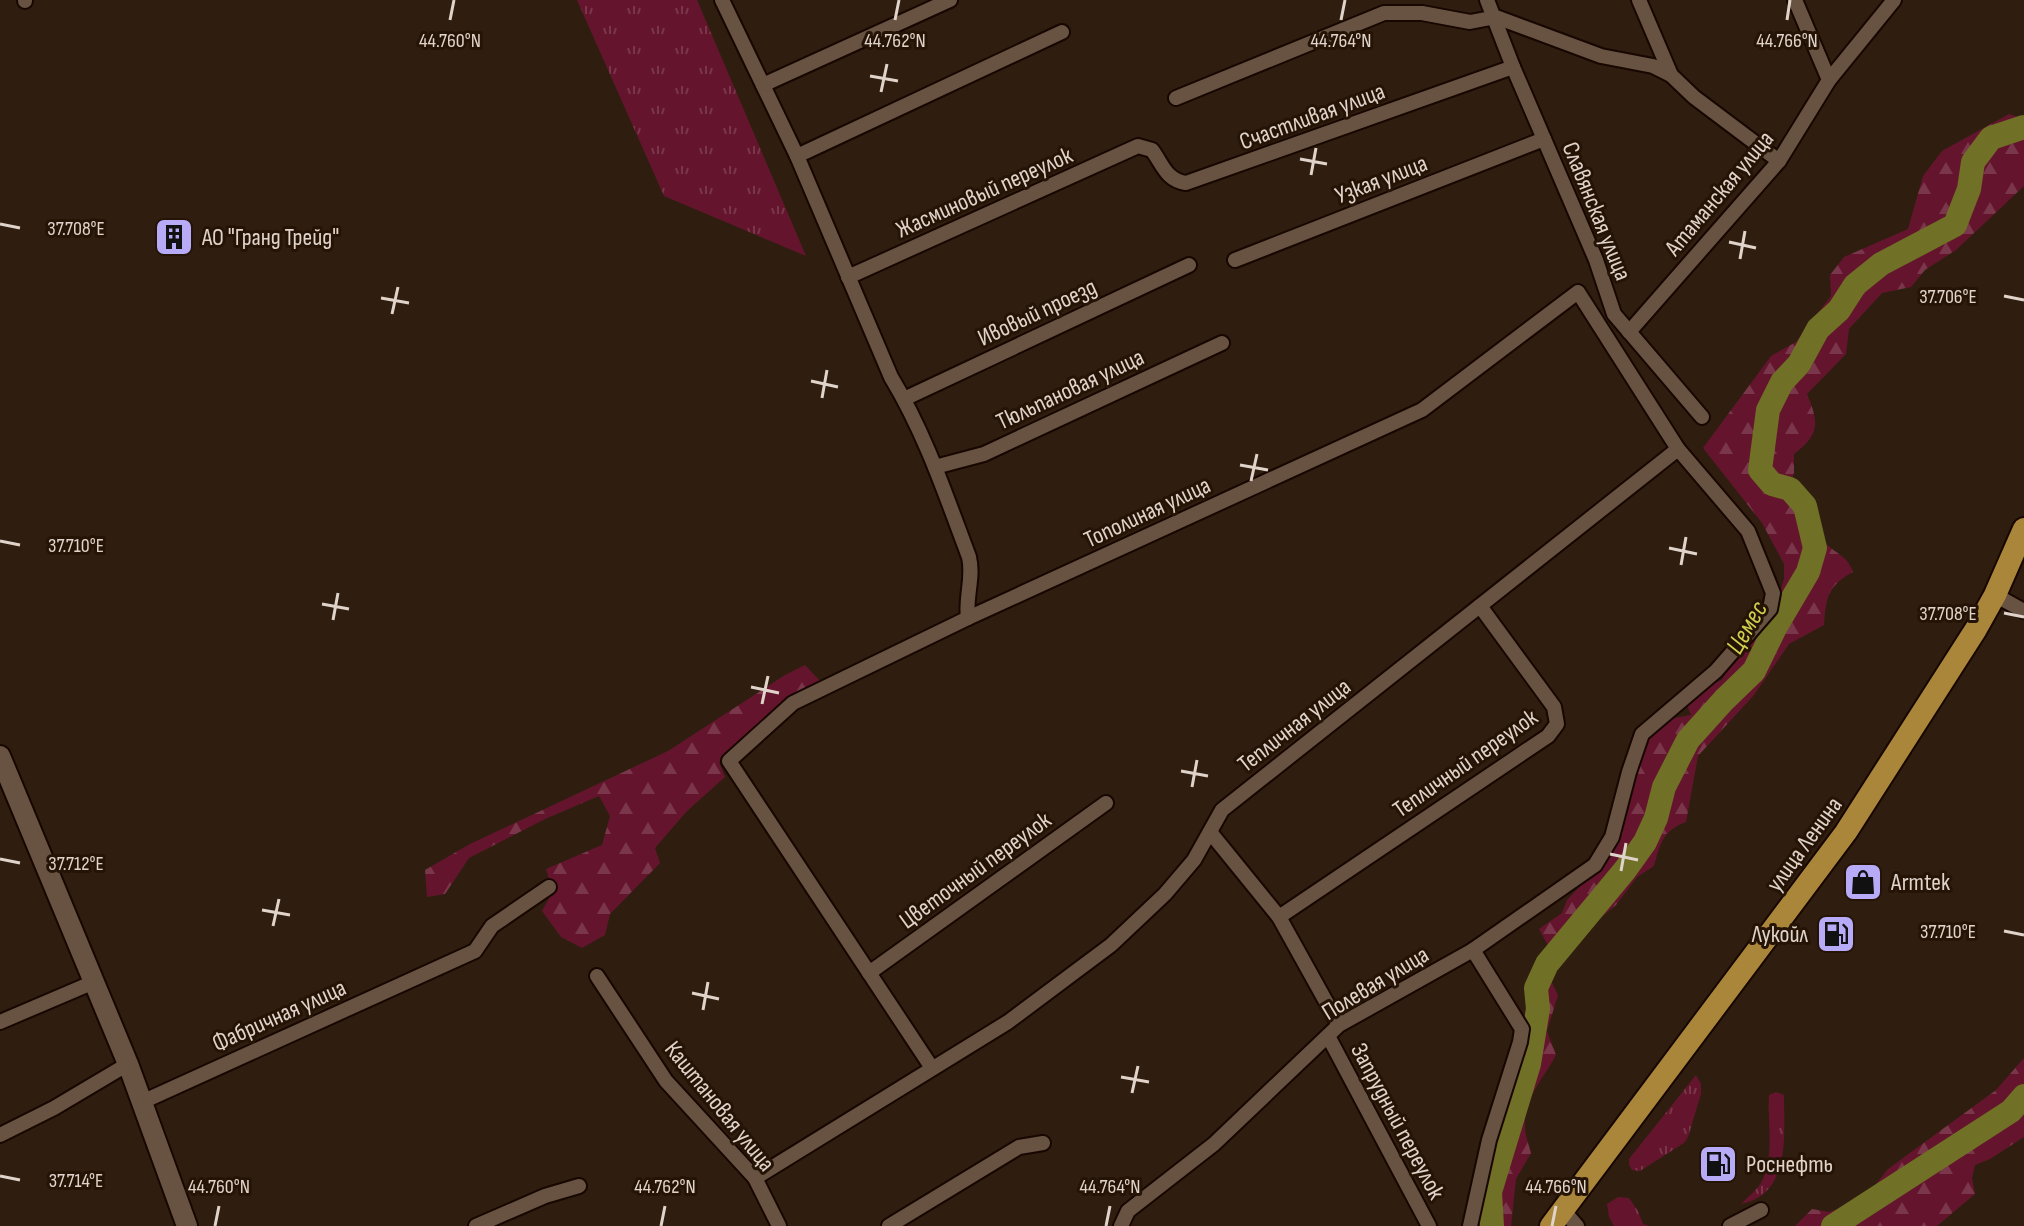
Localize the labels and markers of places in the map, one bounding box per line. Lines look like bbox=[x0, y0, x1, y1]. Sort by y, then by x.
building icon: АО "Гранд Трейд" bbox=[153, 216, 195, 258]
place label: АО "Гранд Трейд" bbox=[201, 223, 339, 252]
shop icon: Armtek bbox=[1842, 861, 1884, 903]
place label: Armtek bbox=[1890, 868, 1950, 897]
fuel station icon: Лукойл bbox=[1815, 913, 1857, 955]
place label: Лукойл bbox=[1751, 920, 1809, 949]
fuel station icon: Роснефть bbox=[1697, 1143, 1739, 1185]
place label: Роснефть bbox=[1746, 1150, 1833, 1179]

